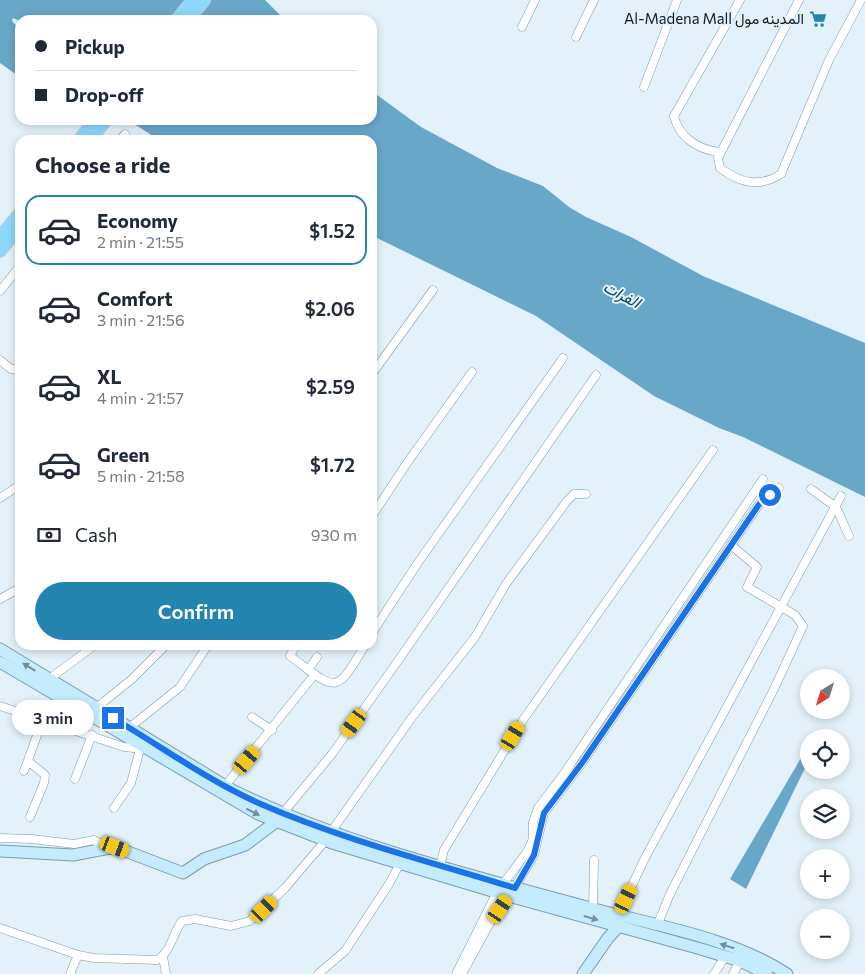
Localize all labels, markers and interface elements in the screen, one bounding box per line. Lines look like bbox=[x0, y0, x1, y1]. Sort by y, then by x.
place label: Al-Madena Mall المدينه مول bbox=[624, 9, 804, 28]
supermarket icon: Al-Madena Mall المدينه مول bbox=[808, 9, 828, 29]
text: Pickup bbox=[65, 35, 125, 58]
text: Drop-off bbox=[65, 83, 144, 106]
text: Choose a ride bbox=[35, 151, 170, 178]
icon: car bbox=[37, 208, 82, 253]
text: Economy bbox=[97, 209, 178, 232]
text: $1.52 bbox=[309, 219, 355, 242]
text: 2 min · 21:55 bbox=[97, 232, 184, 251]
water label: الفرات bbox=[600, 276, 646, 314]
icon: car bbox=[37, 286, 82, 331]
text: Comfort bbox=[97, 287, 173, 310]
text: $2.06 bbox=[305, 297, 355, 320]
text: 3 min · 21:56 bbox=[97, 310, 185, 329]
icon: car bbox=[37, 364, 82, 409]
text: XL bbox=[97, 365, 122, 388]
text: $2.59 bbox=[306, 375, 355, 398]
text: 4 min · 21:57 bbox=[97, 388, 184, 407]
icon: car bbox=[37, 442, 82, 487]
text: Green bbox=[97, 443, 149, 466]
text: $1.72 bbox=[310, 453, 355, 476]
text: 5 min · 21:58 bbox=[97, 466, 185, 485]
route start bbox=[759, 484, 781, 506]
icon: cash bbox=[35, 521, 63, 549]
text: Cash bbox=[75, 523, 117, 546]
text: 930 m bbox=[311, 525, 357, 544]
button: Confirm bbox=[35, 582, 357, 640]
one-way arrow bbox=[22, 662, 36, 671]
north arrow bbox=[800, 669, 850, 719]
map controls bbox=[800, 669, 850, 959]
callout: 3 min bbox=[13, 700, 96, 736]
car bbox=[339, 706, 368, 740]
route end bbox=[102, 707, 124, 729]
text: 3 min bbox=[33, 708, 73, 727]
car bbox=[498, 719, 527, 753]
button: locate bbox=[800, 729, 850, 779]
car bbox=[231, 744, 262, 776]
button: layers bbox=[800, 789, 850, 839]
one-way arrow bbox=[246, 808, 260, 816]
car bbox=[98, 835, 131, 859]
button: + bbox=[800, 849, 850, 899]
car bbox=[612, 882, 639, 916]
car bbox=[485, 892, 514, 926]
car bbox=[248, 893, 279, 925]
button: − bbox=[800, 909, 850, 959]
one-way arrow bbox=[584, 914, 599, 922]
one-way arrow bbox=[719, 942, 734, 950]

